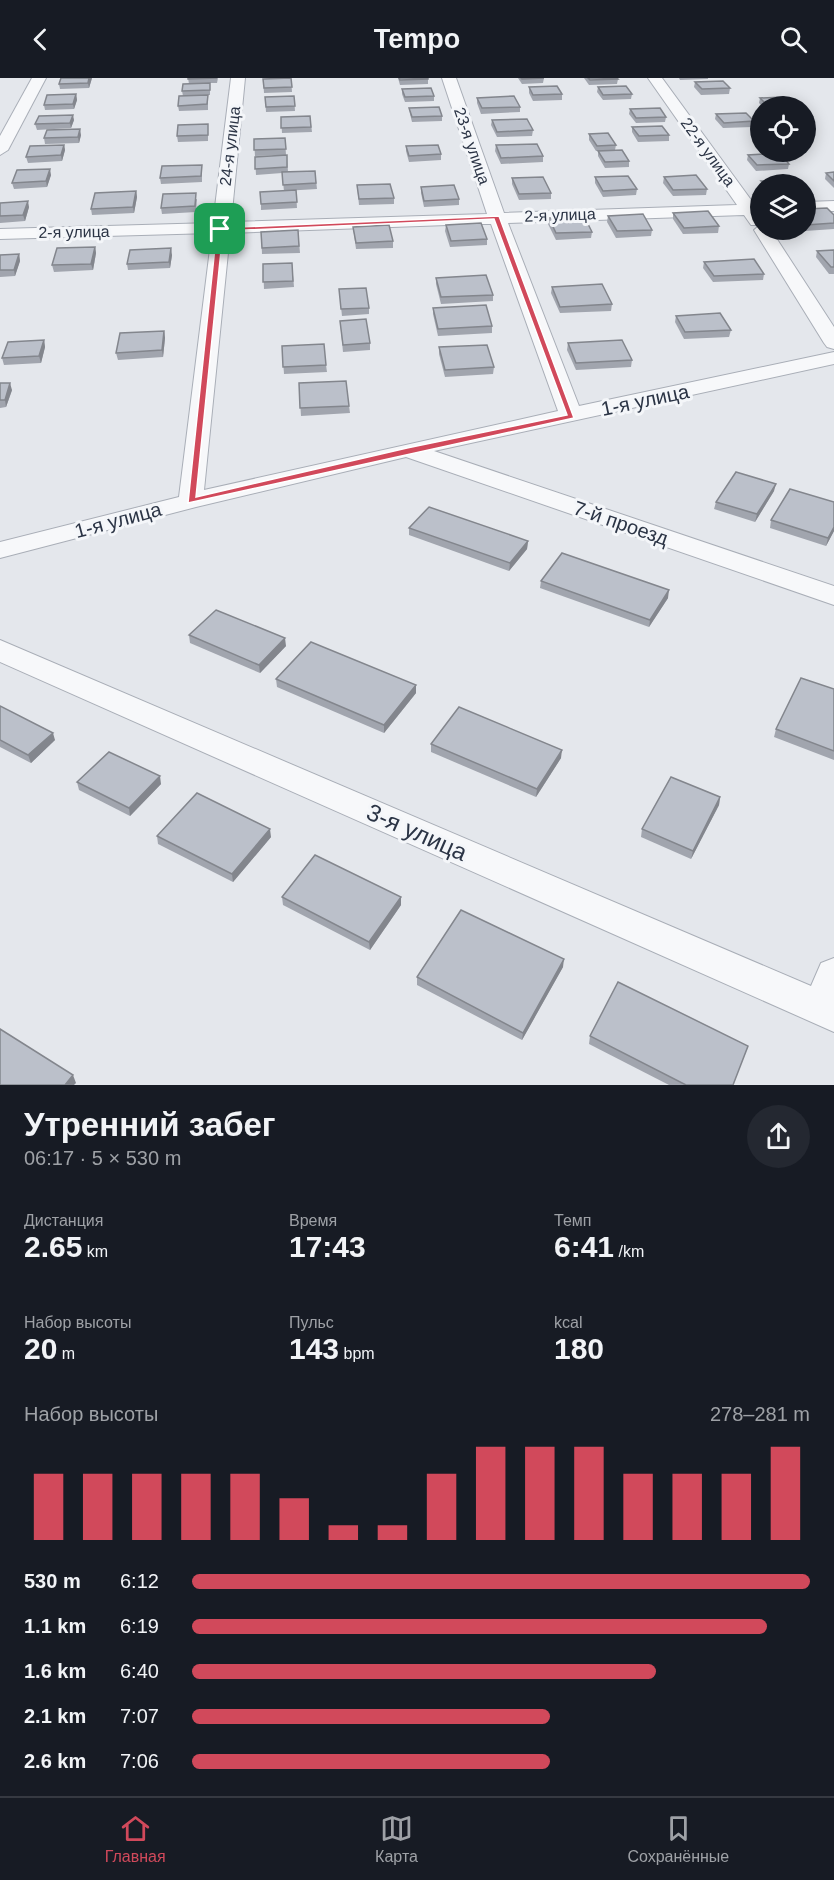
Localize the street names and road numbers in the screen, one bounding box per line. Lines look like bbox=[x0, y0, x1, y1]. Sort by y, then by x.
street label: 24-я улица bbox=[217, 105, 243, 187]
street label: 23-я улица bbox=[451, 105, 493, 187]
street label: 22-я улица bbox=[678, 115, 739, 190]
street label: 2-я улица bbox=[524, 205, 596, 225]
street label: 2-я улица bbox=[38, 223, 110, 241]
street label: 1-я улица bbox=[599, 380, 692, 420]
street label: 7-й проезд bbox=[571, 497, 672, 550]
street label: 1-я улица bbox=[72, 498, 165, 542]
street label: 3-я улица bbox=[363, 798, 472, 866]

